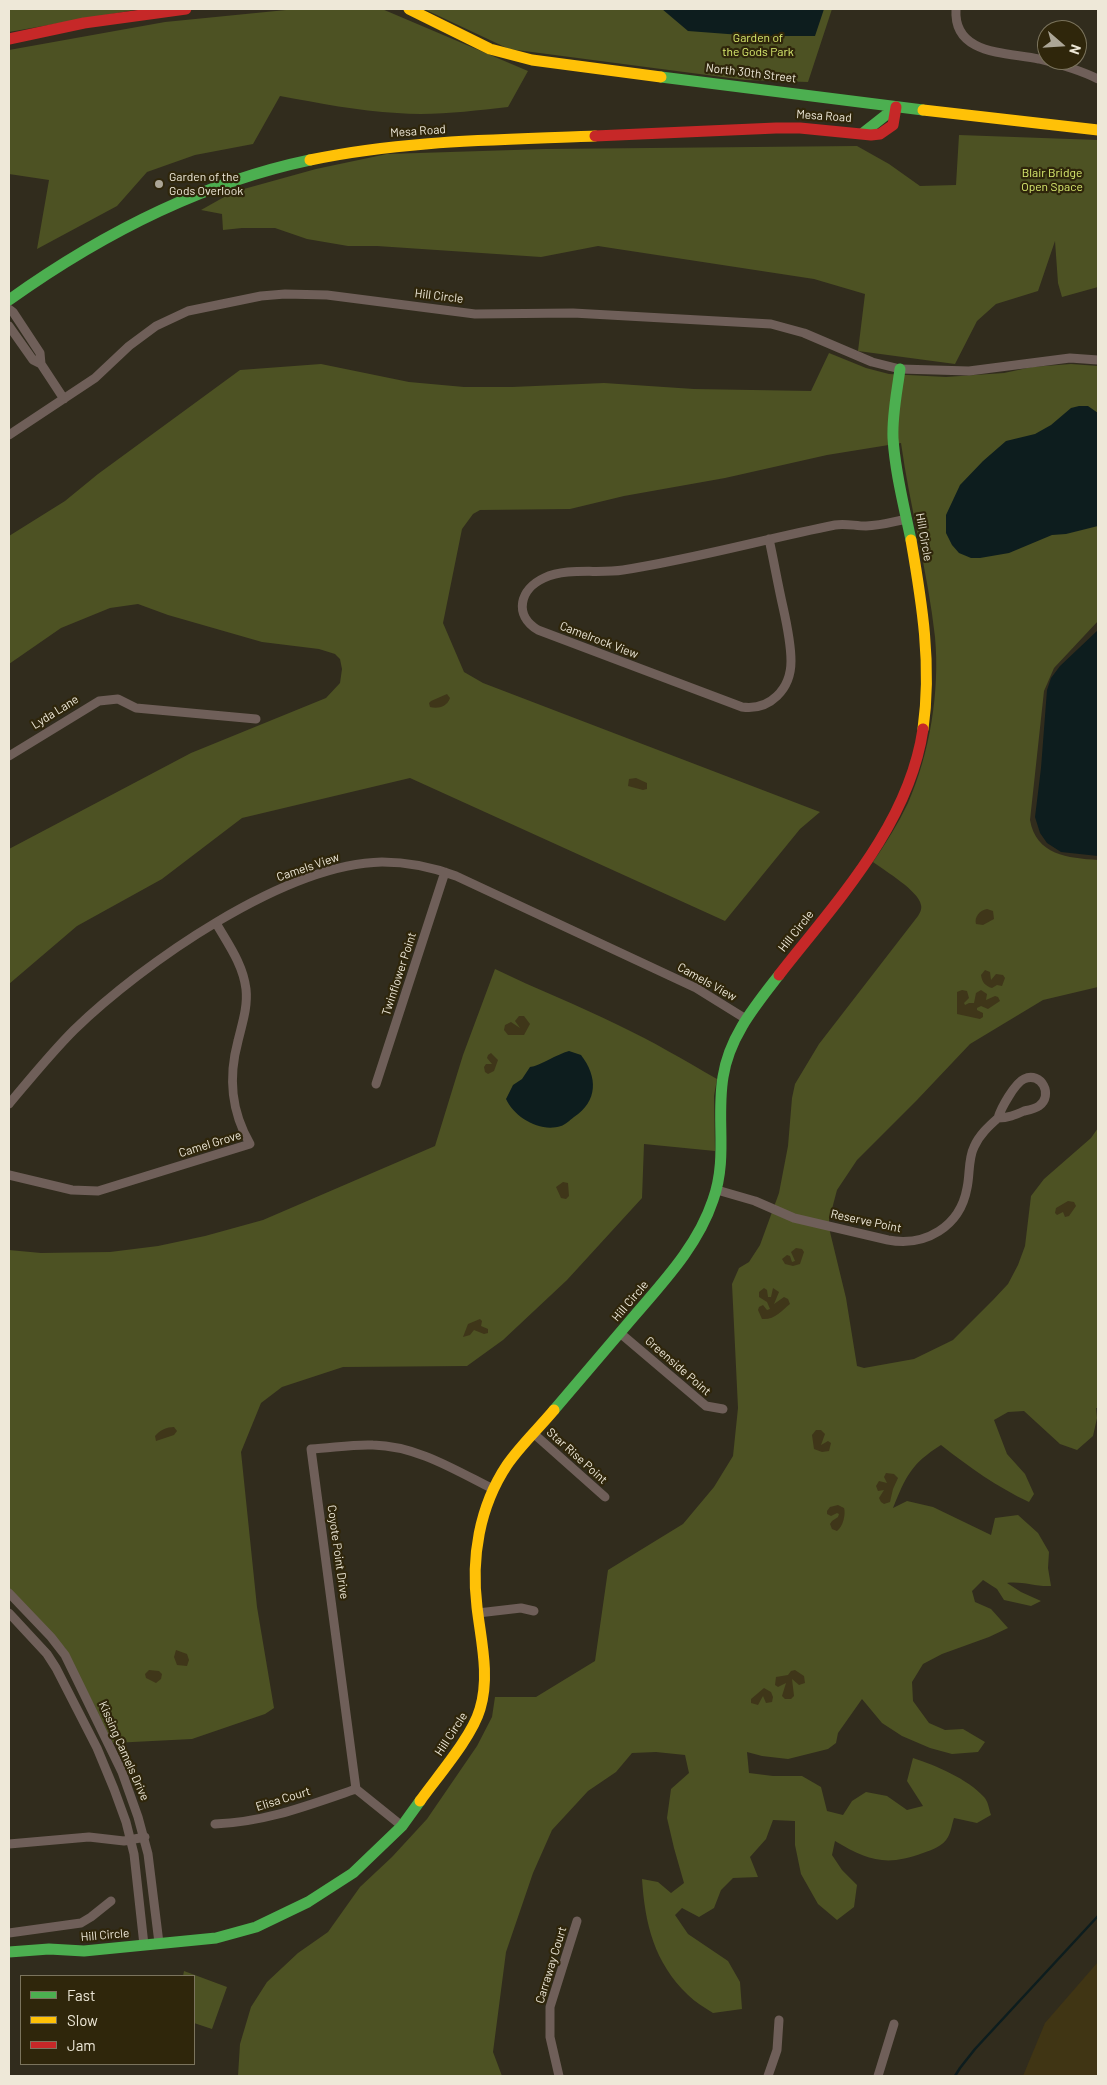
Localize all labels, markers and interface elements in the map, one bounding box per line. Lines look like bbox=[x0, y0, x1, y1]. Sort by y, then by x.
north arrow bbox=[1037, 20, 1087, 70]
park label: Garden of the Gods Park bbox=[722, 31, 794, 59]
text: N bbox=[1066, 43, 1085, 57]
street label: North 30th Street bbox=[705, 60, 797, 86]
street label: Mesa Road bbox=[796, 107, 852, 125]
street label: Mesa Road bbox=[390, 122, 446, 140]
park label: Blair Bridge Open Space bbox=[1021, 166, 1083, 194]
place label: Garden of the Gods Overlook bbox=[169, 170, 243, 198]
marker: Garden of the Gods Overlook bbox=[153, 178, 165, 190]
street label: Hill Circle bbox=[414, 286, 464, 306]
street label: Hill Circle bbox=[913, 512, 935, 562]
street label: Camelrock View bbox=[558, 618, 640, 662]
street label: Lyda Lane bbox=[29, 692, 81, 732]
street label: Camels View bbox=[275, 850, 341, 884]
street label: Hill Circle bbox=[775, 907, 817, 955]
street label: Twinflower Point bbox=[379, 930, 419, 1018]
street label: Camels View bbox=[675, 960, 739, 1004]
street label: Camel Grove bbox=[177, 1128, 243, 1160]
street label: Reserve Point bbox=[829, 1206, 903, 1236]
street label: Hill Circle bbox=[609, 1278, 651, 1324]
street label: Greenside Point bbox=[642, 1334, 714, 1398]
street label: Star Rise Point bbox=[544, 1425, 610, 1487]
street label: Coyote Point Drive bbox=[324, 1504, 352, 1600]
street label: Kissing Camels Drive bbox=[96, 1699, 152, 1803]
street label: Hill Circle bbox=[432, 1710, 470, 1758]
street label: Elisa Court bbox=[254, 1784, 312, 1814]
street label: Carraway Court bbox=[532, 1925, 570, 2005]
street label: Hill Circle bbox=[80, 1926, 130, 1944]
legend bbox=[20, 1975, 195, 2065]
text: Fast bbox=[67, 1986, 95, 2004]
text: Slow bbox=[67, 2011, 98, 2029]
text: Jam bbox=[67, 2036, 96, 2054]

